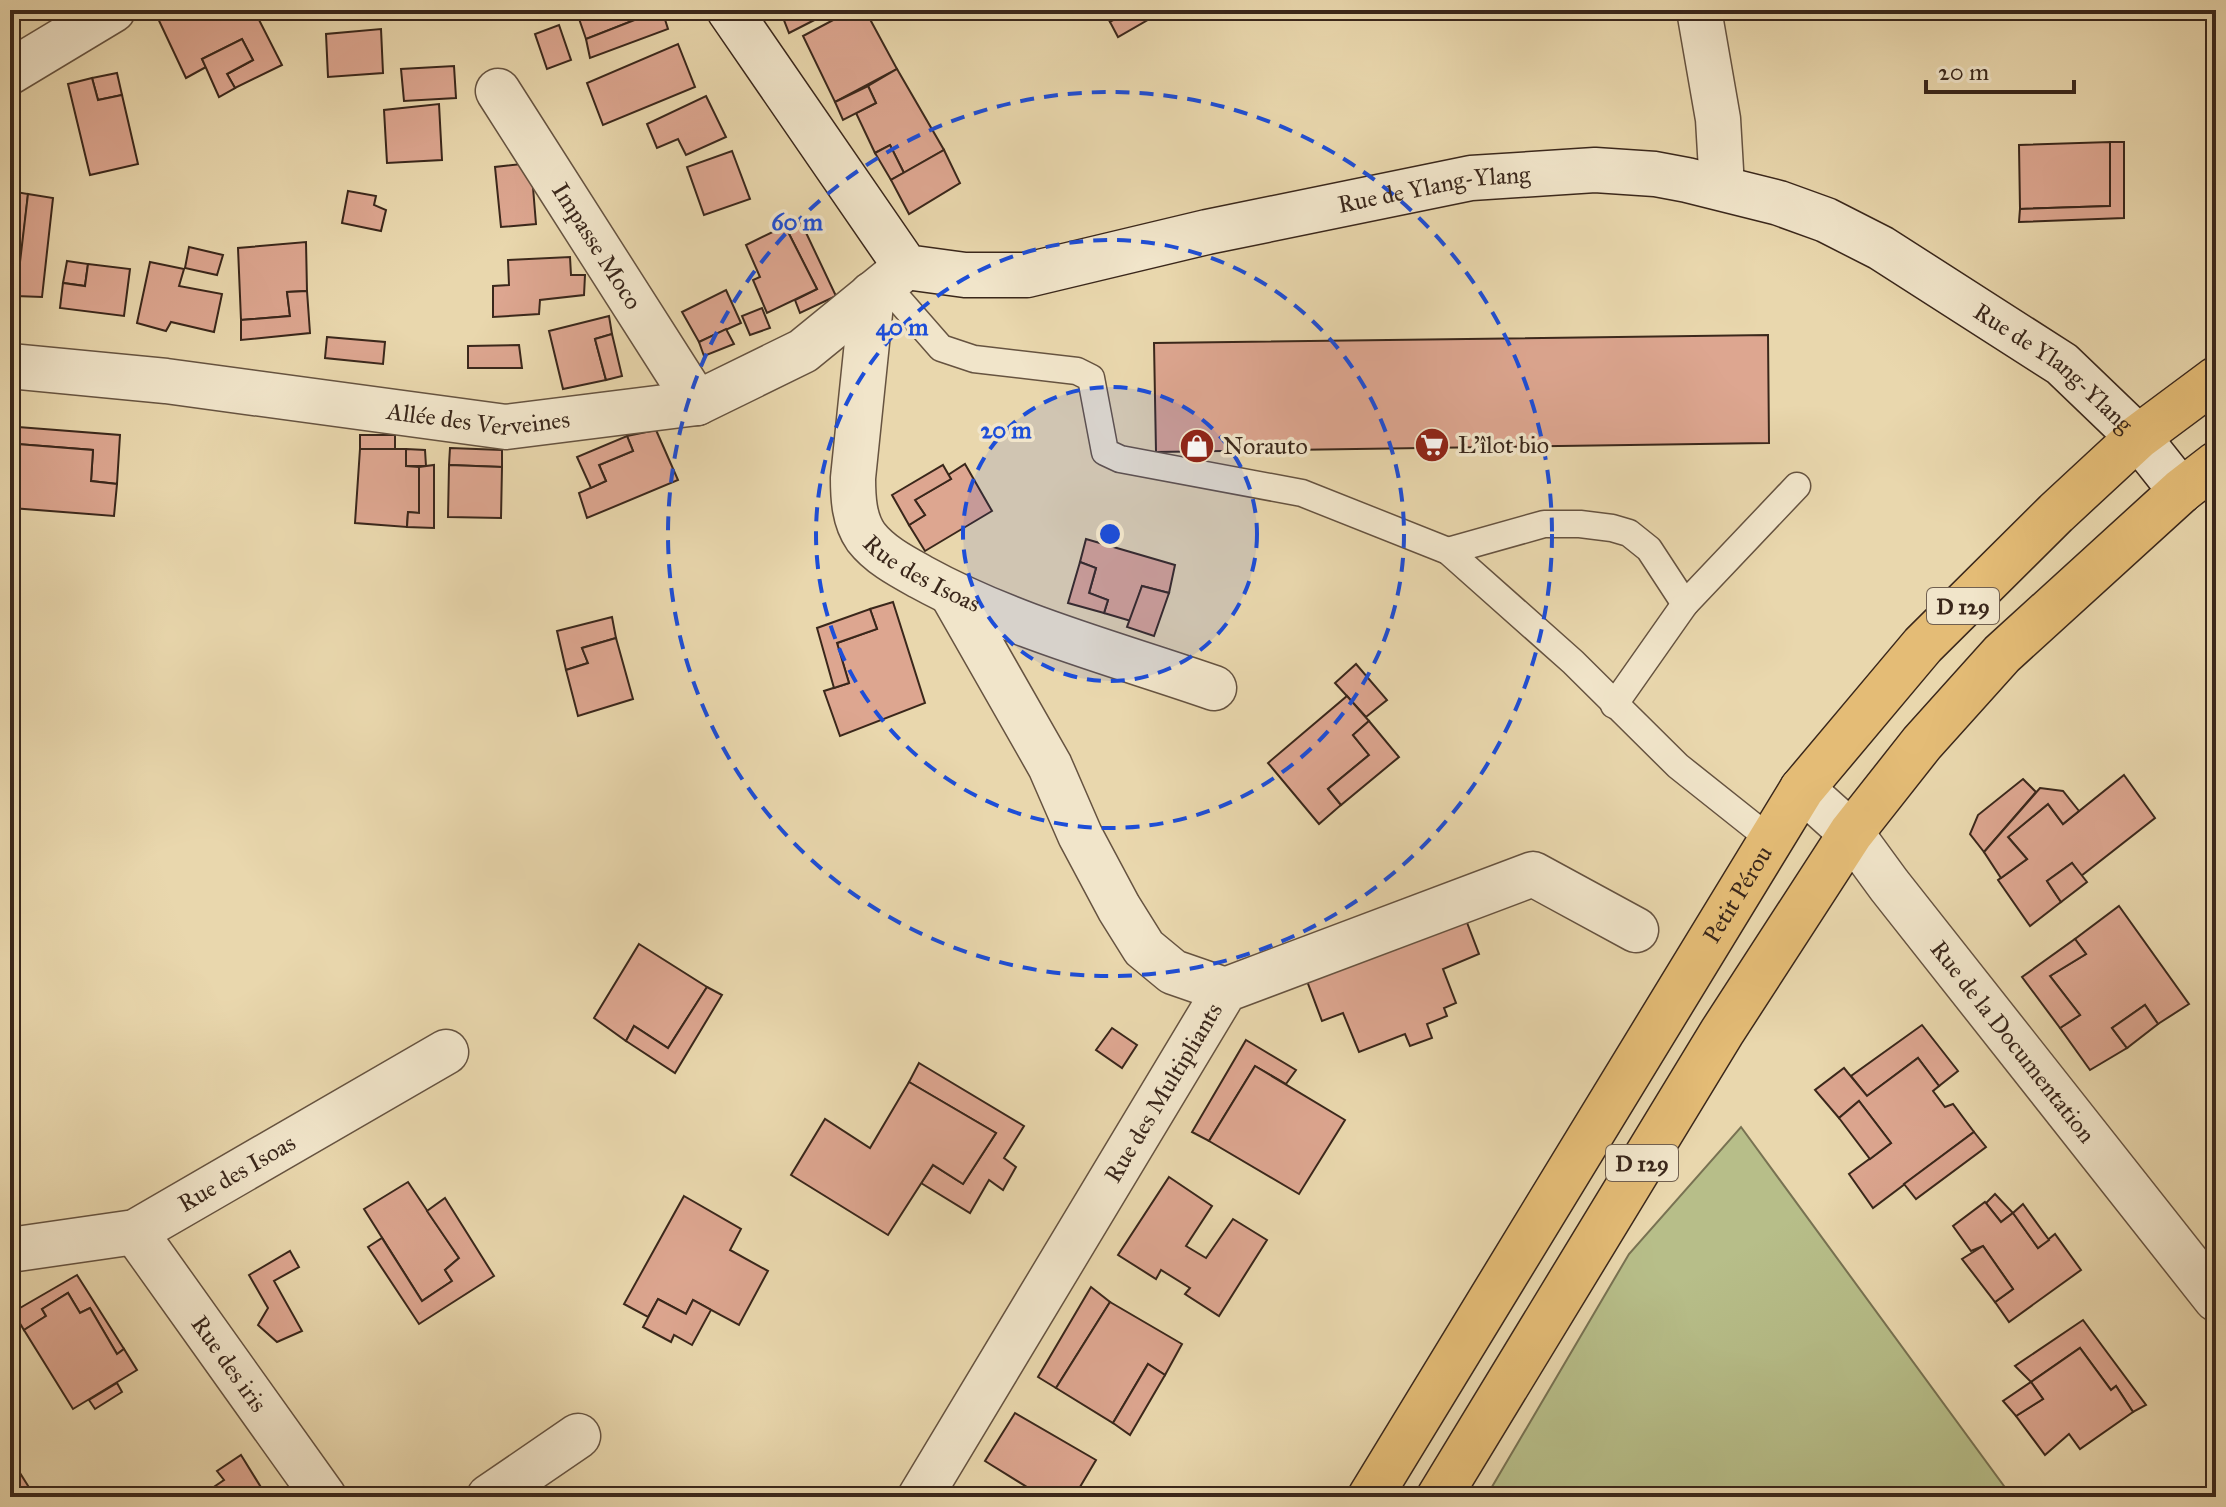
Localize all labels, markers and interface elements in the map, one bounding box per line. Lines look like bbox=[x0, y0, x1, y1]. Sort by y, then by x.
scale bar bbox=[1926, 44, 2074, 94]
text: 20 m bbox=[1938, 57, 1989, 87]
street label: Rue de Ylang-Ylang bbox=[1335, 159, 1532, 220]
street label: Impasse Moco bbox=[545, 177, 648, 315]
text: 60 m bbox=[771, 207, 824, 237]
street label: Rue de Ylang-Ylang bbox=[1968, 296, 2140, 440]
text: 40 m bbox=[876, 312, 929, 342]
street label: Allée des Verveines bbox=[384, 396, 572, 442]
text: 20 m bbox=[980, 415, 1032, 445]
supermarket icon: L'îlot bio bbox=[1413, 426, 1451, 464]
shop icon: Norauto bbox=[1178, 427, 1216, 465]
place label: L'îlot bio bbox=[1458, 430, 1549, 460]
place label: Norauto bbox=[1223, 431, 1308, 461]
centre of rings bbox=[1096, 520, 1124, 548]
street label: Rue des Isoas bbox=[857, 528, 985, 619]
road number: D 129 bbox=[1927, 588, 1999, 624]
street label: Petit Pérou bbox=[1697, 840, 1779, 949]
street label: Rue de la Documentation bbox=[1924, 934, 2102, 1149]
street label: Rue des Multipliants bbox=[1098, 997, 1229, 1188]
street label: Rue des Isoas bbox=[173, 1127, 301, 1219]
road number: D 129 bbox=[1606, 1145, 1678, 1181]
street label: Rue des iris bbox=[184, 1310, 274, 1418]

